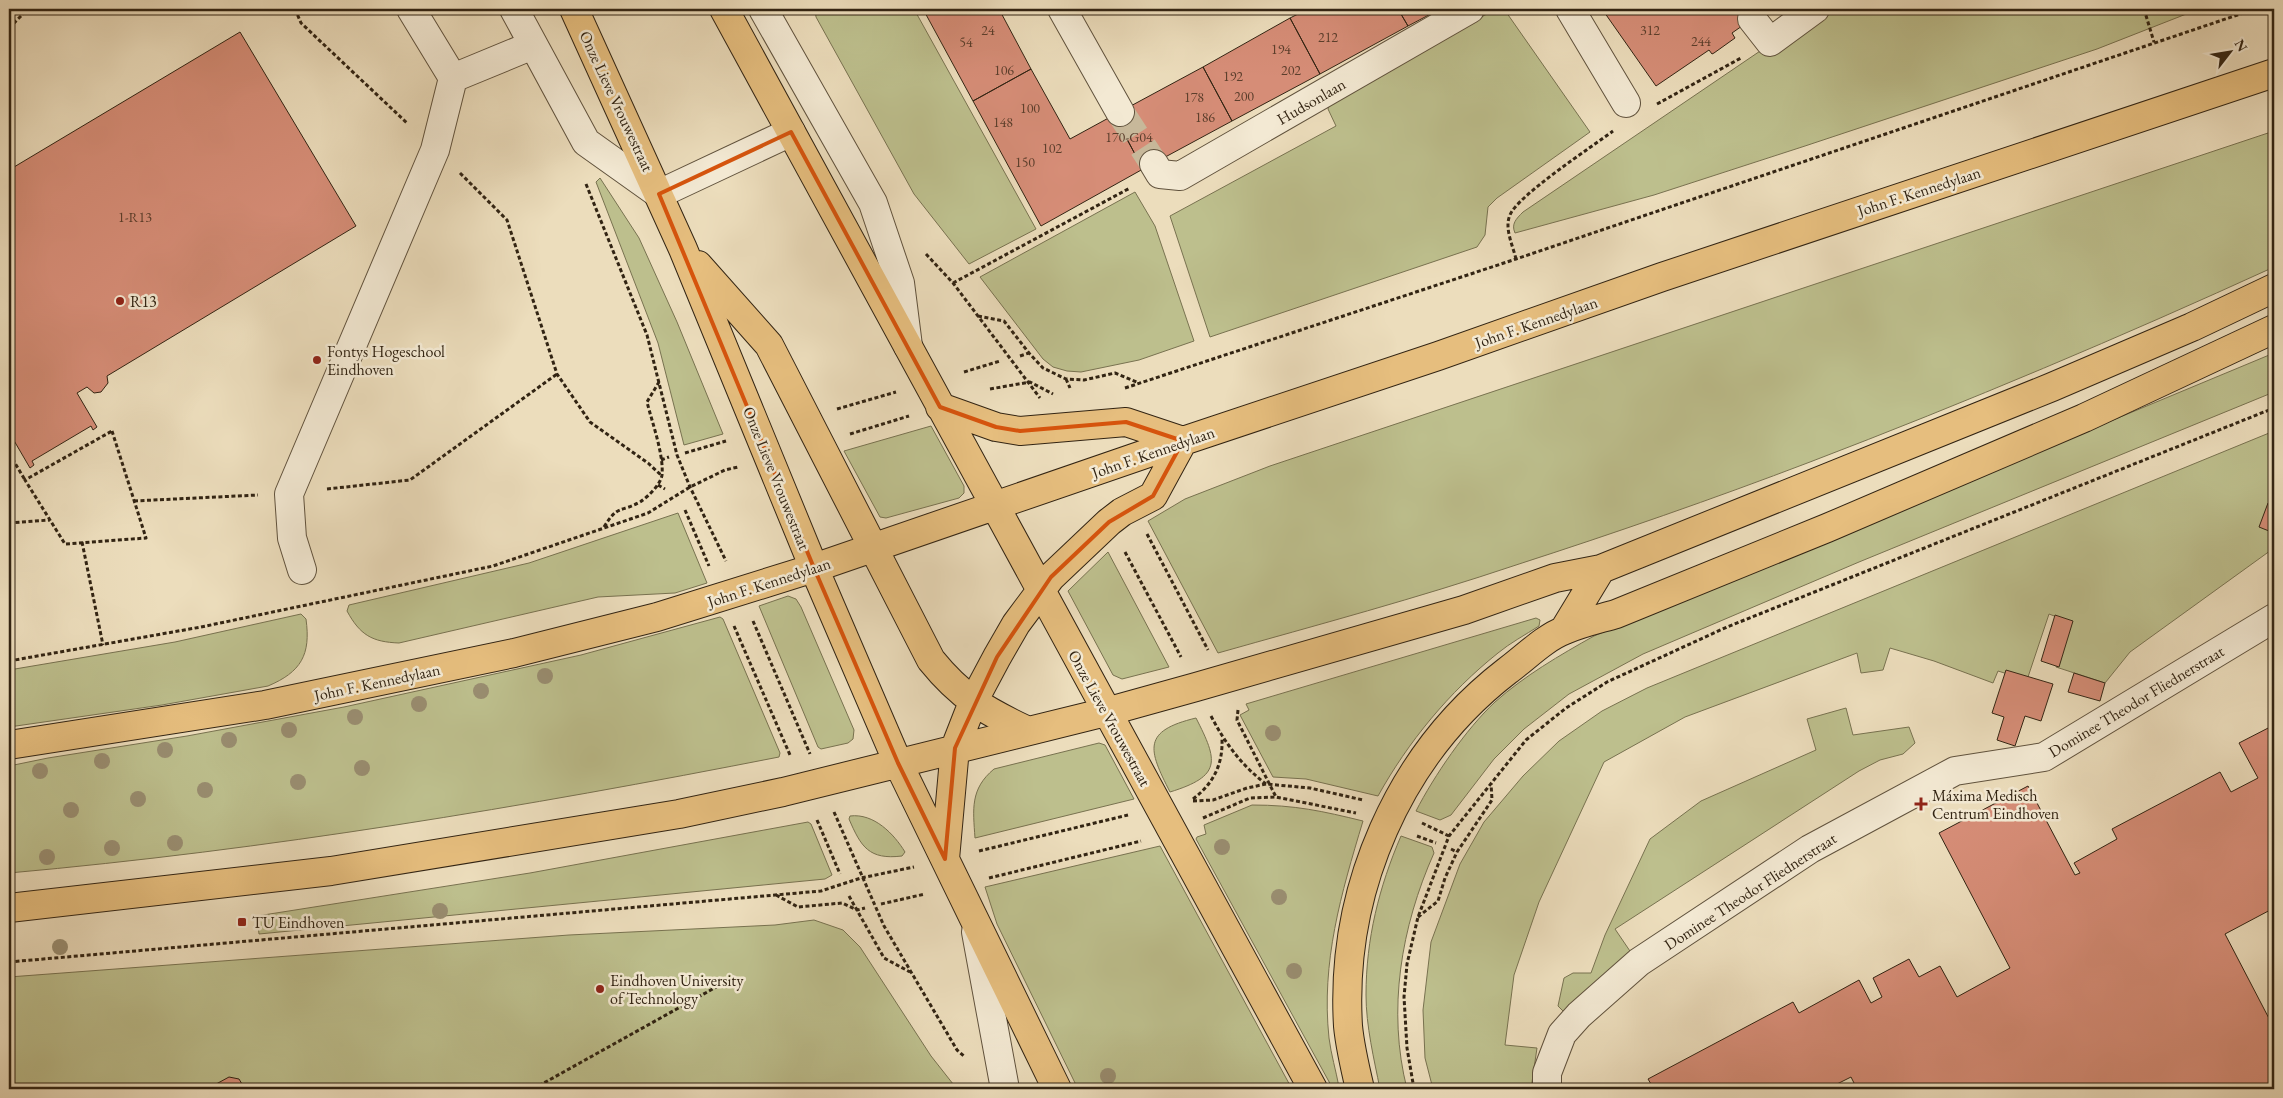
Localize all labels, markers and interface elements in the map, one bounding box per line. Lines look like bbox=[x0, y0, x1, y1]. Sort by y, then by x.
house number: 24 bbox=[981, 21, 995, 39]
house number: 312 bbox=[1640, 21, 1660, 39]
street label: Onze Lieve Vrouwestraat bbox=[575, 28, 658, 175]
house number: 212 bbox=[1318, 28, 1338, 46]
north arrow bbox=[2206, 28, 2256, 78]
house number: 244 bbox=[1691, 32, 1711, 50]
house number: 54 bbox=[959, 33, 973, 51]
text: N bbox=[2231, 36, 2252, 55]
house number: 194 bbox=[1271, 40, 1291, 58]
house number: 106 bbox=[994, 61, 1014, 79]
house number: 202 bbox=[1281, 61, 1301, 79]
house number: 192 bbox=[1223, 67, 1243, 85]
street label: Hudsonlaan bbox=[1273, 73, 1350, 130]
house number: 200 bbox=[1234, 87, 1254, 105]
house number: 178 bbox=[1184, 88, 1204, 106]
house number: 100 bbox=[1020, 99, 1040, 117]
house number: 186 bbox=[1195, 108, 1215, 126]
house number: 148 bbox=[993, 113, 1013, 131]
house number: 170-G04 bbox=[1105, 128, 1153, 146]
house number: 102 bbox=[1042, 139, 1062, 157]
house number: 150 bbox=[1015, 153, 1035, 171]
street label: John F. Kennedylaan bbox=[1853, 161, 1984, 222]
house number: 1-R13 bbox=[118, 208, 152, 226]
place label: R13 bbox=[130, 291, 157, 312]
street label: John F. Kennedylaan bbox=[1470, 291, 1601, 354]
marker: R13 bbox=[114, 295, 126, 307]
place label: Fontys Hogeschool Eindhoven bbox=[327, 341, 445, 380]
marker: Fontys Hogeschool Eindhoven bbox=[311, 354, 323, 366]
street label: Onze Lieve Vrouwestraat bbox=[738, 403, 815, 553]
street label: John F. Kennedylaan bbox=[1087, 421, 1218, 484]
street label: John F. Kennedylaan bbox=[703, 552, 834, 613]
street label: Dominee Theodor Fliednerstraat bbox=[2045, 641, 2228, 762]
street label: Onze Lieve Vrouwestraat bbox=[1063, 646, 1156, 790]
street label: John F. Kennedylaan bbox=[310, 659, 443, 707]
place label: Máxima Medisch Centrum Eindhoven bbox=[1932, 785, 2060, 824]
marker: Máxima Medisch Centrum Eindhoven bbox=[1914, 797, 1928, 811]
street label: Dominee Theodor Fliednerstraat bbox=[1660, 828, 1840, 955]
place label: TU Eindhoven bbox=[252, 912, 345, 933]
marker: TU Eindhoven bbox=[236, 916, 248, 928]
place label: Eindhoven University of Technology bbox=[610, 970, 744, 1009]
marker: Eindhoven University of Technology bbox=[594, 983, 606, 995]

